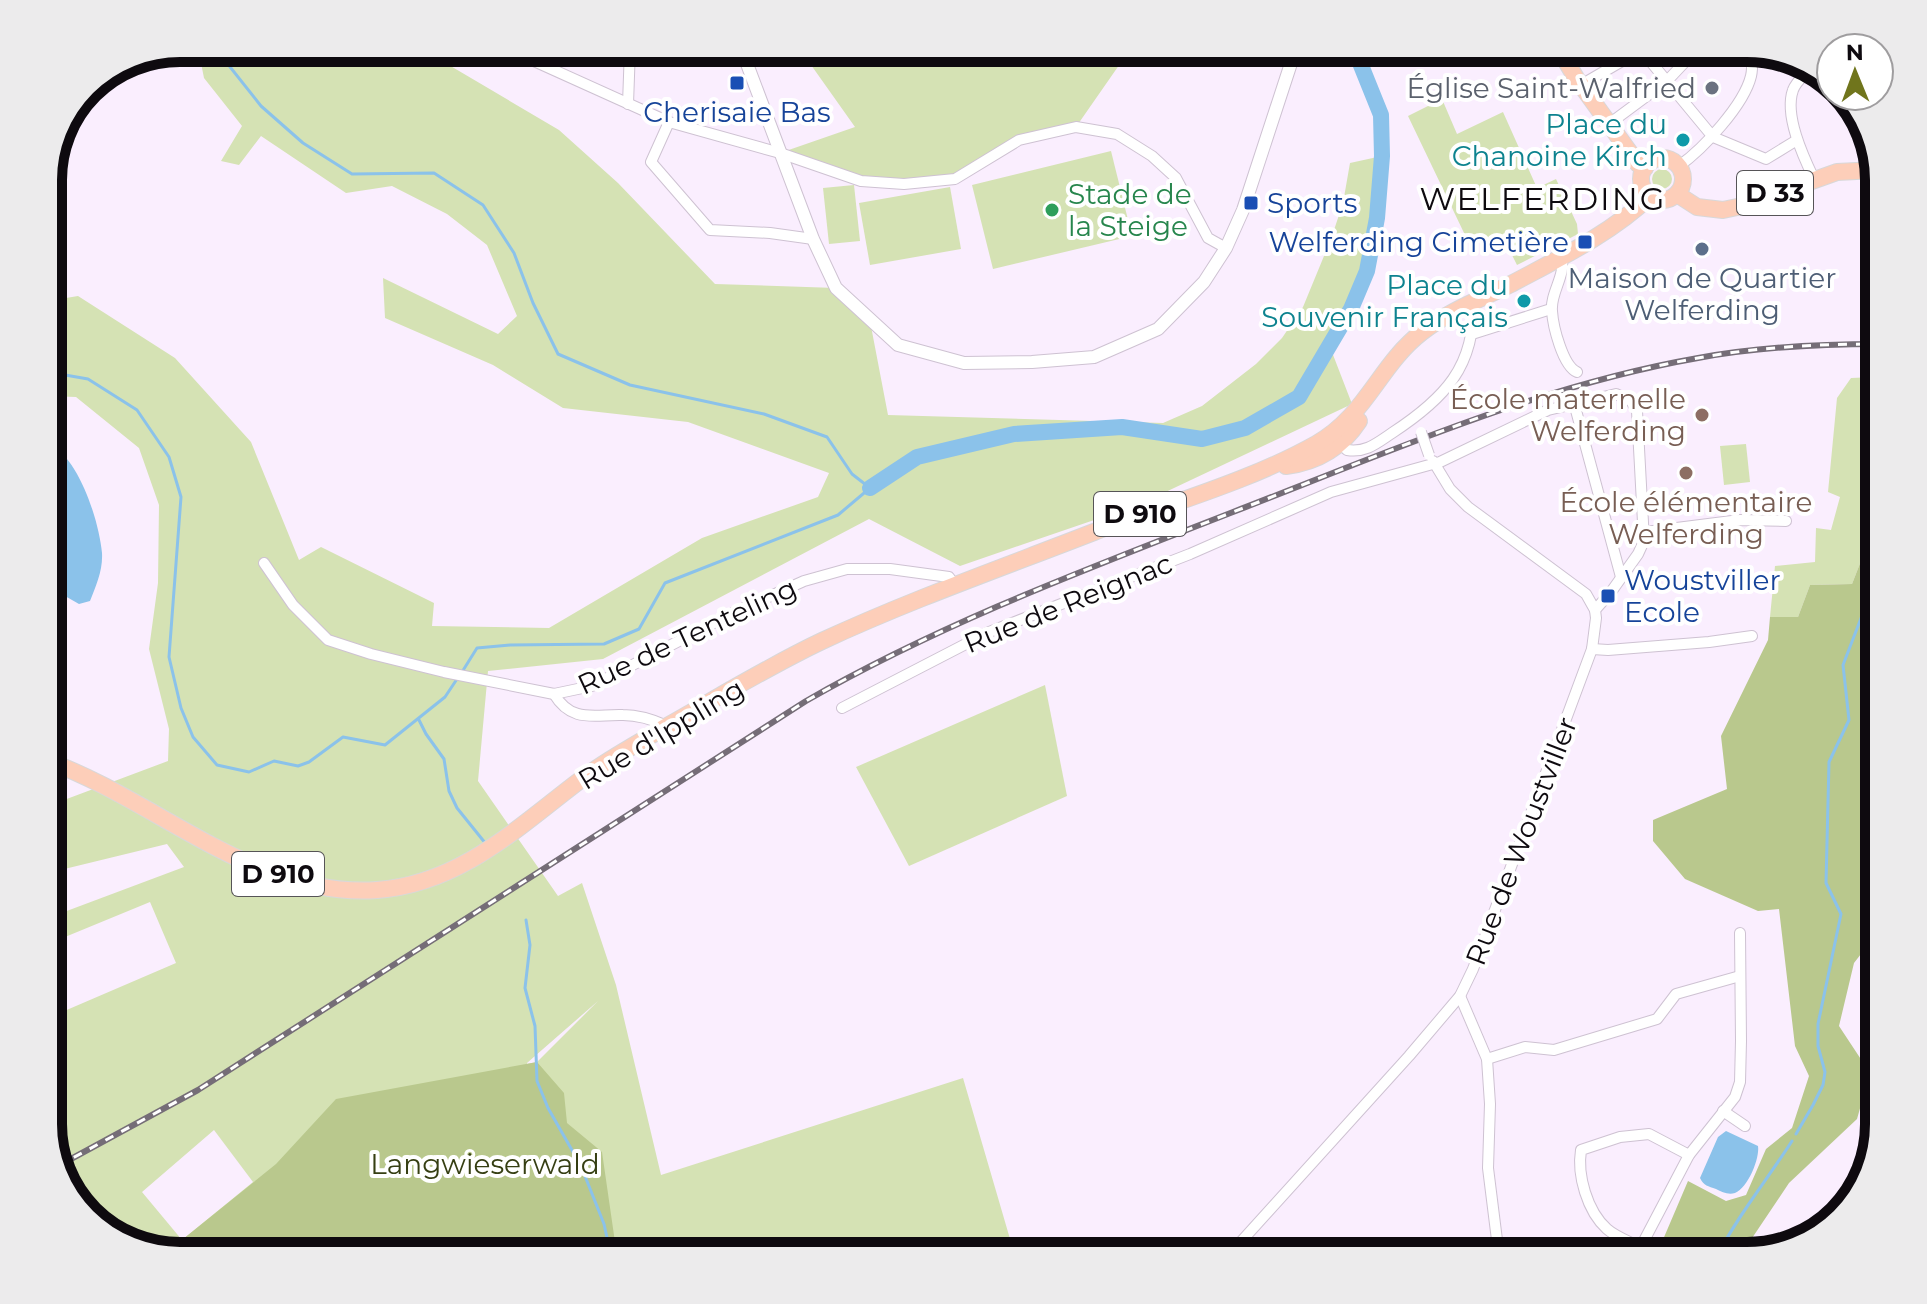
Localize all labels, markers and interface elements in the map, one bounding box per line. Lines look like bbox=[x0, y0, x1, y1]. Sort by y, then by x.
north arrow bbox=[1815, 32, 1895, 112]
text: N bbox=[1846, 39, 1864, 66]
place label: Église Saint-Walfried bbox=[1406, 71, 1696, 105]
marker: Cherisaie Bas bbox=[728, 74, 746, 92]
marker: Église Saint-Walfried bbox=[1703, 79, 1721, 97]
place label: Cherisaie Bas bbox=[643, 95, 831, 129]
place label: Place du Chanoine Kirch bbox=[1452, 107, 1667, 173]
marker: Place du Chanoine Kirch bbox=[1674, 131, 1692, 149]
road number: D 33 bbox=[1737, 171, 1813, 215]
place label: Stade de la Steige bbox=[1068, 177, 1192, 243]
district label: WELFERDING bbox=[1420, 179, 1666, 218]
place label: Sports bbox=[1267, 186, 1357, 220]
marker: Sports bbox=[1242, 194, 1260, 212]
marker: Stade de la Steige bbox=[1043, 201, 1061, 219]
place label: Welferding Cimetière bbox=[1268, 225, 1569, 259]
marker: Welferding Cimetière bbox=[1576, 233, 1594, 251]
marker: Maison de Quartier Welferding bbox=[1693, 240, 1711, 258]
place label: Maison de Quartier Welferding bbox=[1567, 261, 1837, 327]
place label: Place du Souvenir Français bbox=[1261, 268, 1508, 334]
marker: Place du Souvenir Français bbox=[1515, 292, 1533, 310]
place label: École maternelle Welferding bbox=[1450, 382, 1686, 448]
marker: École maternelle Welferding bbox=[1693, 406, 1711, 424]
marker: École élémentaire Welferding bbox=[1677, 464, 1695, 482]
place label: École élémentaire Welferding bbox=[1560, 485, 1812, 551]
road number: D 910 bbox=[1094, 492, 1186, 536]
street label: Rue de Reignac bbox=[959, 546, 1177, 660]
place label: Woustviller Ecole bbox=[1624, 563, 1781, 629]
street label: Rue de Tenteling bbox=[572, 570, 802, 702]
marker: Woustviller Ecole bbox=[1599, 587, 1617, 605]
street label: Rue d'Ippling bbox=[572, 671, 750, 797]
street label: Rue de Woustviller bbox=[1458, 712, 1584, 970]
road number: D 910 bbox=[232, 852, 324, 896]
park label: Langwieserwald bbox=[370, 1147, 600, 1181]

